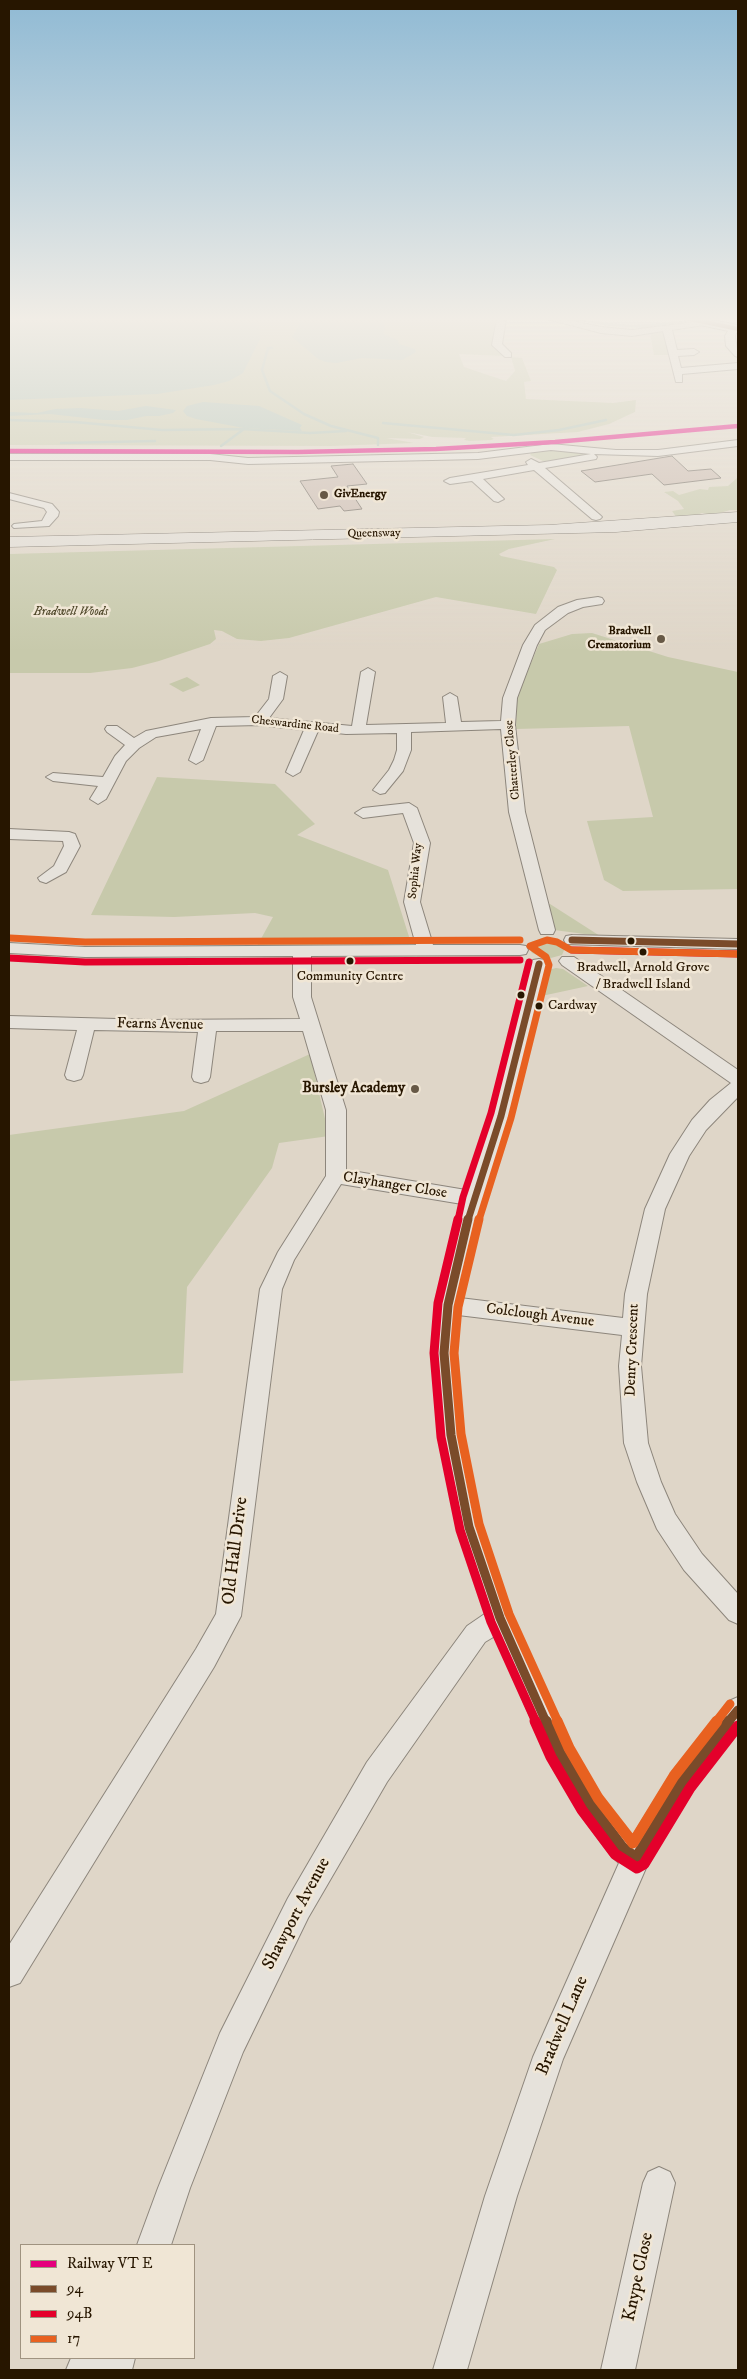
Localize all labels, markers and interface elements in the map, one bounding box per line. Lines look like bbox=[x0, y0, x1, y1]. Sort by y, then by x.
place label: GivEnergy bbox=[334, 488, 386, 502]
marker: GivEnergy bbox=[318, 489, 330, 501]
street label: Queensway bbox=[347, 526, 401, 542]
park label: Bradwell Woods bbox=[34, 606, 108, 620]
place label: Bradwell Crematorium bbox=[588, 625, 651, 653]
marker: Bradwell Crematorium bbox=[655, 633, 667, 645]
street label: Cheswardine Road bbox=[250, 713, 340, 737]
street label: Chatterley Close bbox=[502, 720, 524, 800]
street label: Sophia Way bbox=[406, 842, 426, 900]
unlabelled marker bbox=[626, 936, 636, 946]
marker: Bradwell, Arnold Grove / Bradwell Island bbox=[638, 947, 648, 957]
marker: Community Centre bbox=[345, 956, 355, 966]
place label: Bradwell, Arnold Grove / Bradwell Island bbox=[577, 960, 709, 992]
place label: Community Centre bbox=[297, 969, 403, 985]
unlabelled marker bbox=[516, 990, 526, 1000]
place label: Cardway bbox=[548, 998, 597, 1014]
marker: Cardway bbox=[534, 1001, 544, 1011]
street label: Fearns Avenue bbox=[117, 1015, 203, 1035]
place label: Bursley Academy bbox=[302, 1080, 405, 1098]
marker: Bursley Academy bbox=[409, 1083, 421, 1095]
street label: Clayhanger Close bbox=[342, 1169, 448, 1203]
street label: Colclough Avenue bbox=[485, 1300, 595, 1332]
street label: Denry Crescent bbox=[622, 1303, 644, 1397]
street label: Old Hall Drive bbox=[219, 1496, 253, 1606]
street label: Shawport Avenue bbox=[258, 1854, 336, 1974]
street label: Bradwell Lane bbox=[532, 1973, 594, 2079]
street label: Knype Close bbox=[619, 2231, 659, 2323]
legend bbox=[20, 2244, 195, 2359]
text: Railway VT E bbox=[67, 2254, 153, 2273]
text: 94 bbox=[67, 2279, 83, 2298]
text: 94B bbox=[67, 2304, 93, 2323]
text: 17 bbox=[67, 2329, 80, 2348]

